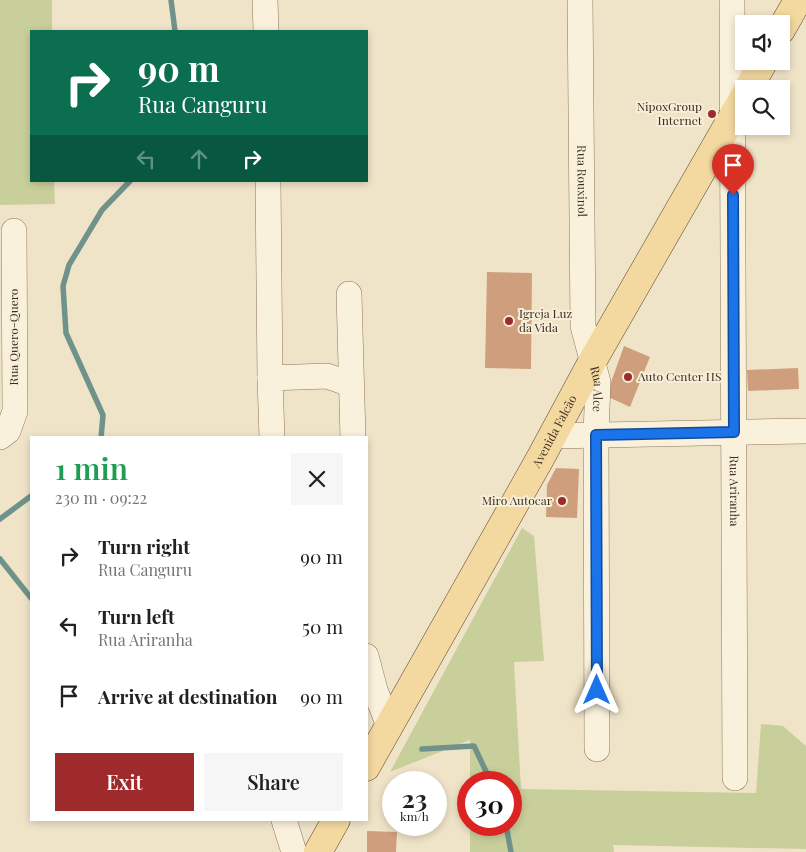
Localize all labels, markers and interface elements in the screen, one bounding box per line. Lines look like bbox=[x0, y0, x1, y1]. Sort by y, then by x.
map controls bbox=[735, 15, 790, 135]
button: sound bbox=[735, 15, 790, 70]
text: 90 m bbox=[138, 44, 220, 91]
icon: right bbox=[55, 50, 120, 115]
button: search bbox=[735, 80, 790, 135]
text: Rua Canguru bbox=[138, 89, 267, 119]
place label: NipoxGroup Internet bbox=[637, 98, 703, 128]
marker: NipoxGroup Internet bbox=[706, 108, 718, 120]
pin bbox=[712, 144, 754, 195]
icon: left bbox=[132, 145, 160, 173]
icon: ahead bbox=[185, 145, 213, 173]
icon: right bbox=[238, 145, 266, 173]
street label: Rua Rouxinol bbox=[574, 145, 591, 218]
icon: arrive bbox=[719, 151, 747, 179]
street label: Rua Quero-Quero bbox=[5, 288, 21, 385]
place label: Igreja Luz da Vida bbox=[519, 305, 573, 335]
marker: Igreja Luz da Vida bbox=[503, 315, 515, 327]
street label: Rua Alce bbox=[587, 364, 607, 412]
place label: Auto Center HS bbox=[637, 368, 721, 384]
marker: Auto Center HS bbox=[622, 371, 634, 383]
street label: Avenida Falcão bbox=[527, 391, 580, 471]
text: 1 min bbox=[55, 448, 128, 488]
button: close bbox=[291, 453, 343, 505]
street label: Rua Ariranha bbox=[727, 455, 743, 527]
text: 230 m · 09:22 bbox=[55, 487, 147, 508]
place label: Miro Autocar bbox=[482, 492, 553, 508]
marker: Miro Autocar bbox=[556, 495, 568, 507]
text: Turn right bbox=[98, 533, 190, 559]
icon: right bbox=[55, 542, 83, 570]
text: 90 m bbox=[300, 543, 343, 569]
text: Rua Canguru bbox=[98, 559, 192, 580]
text: Turn left bbox=[98, 603, 175, 629]
icon: left bbox=[55, 612, 83, 640]
text: 50 m bbox=[302, 613, 343, 639]
text: Rua Ariranha bbox=[98, 629, 193, 650]
position arrow bbox=[570, 663, 622, 715]
icon: arrive bbox=[55, 682, 83, 710]
text: Arrive at destination bbox=[98, 683, 278, 709]
text: 90 m bbox=[300, 683, 343, 709]
button: Exit bbox=[55, 753, 194, 811]
button: Share bbox=[204, 753, 343, 811]
speed limit sign: 30 bbox=[457, 771, 522, 836]
text: 23 bbox=[402, 781, 427, 814]
text: km/h bbox=[400, 808, 429, 824]

